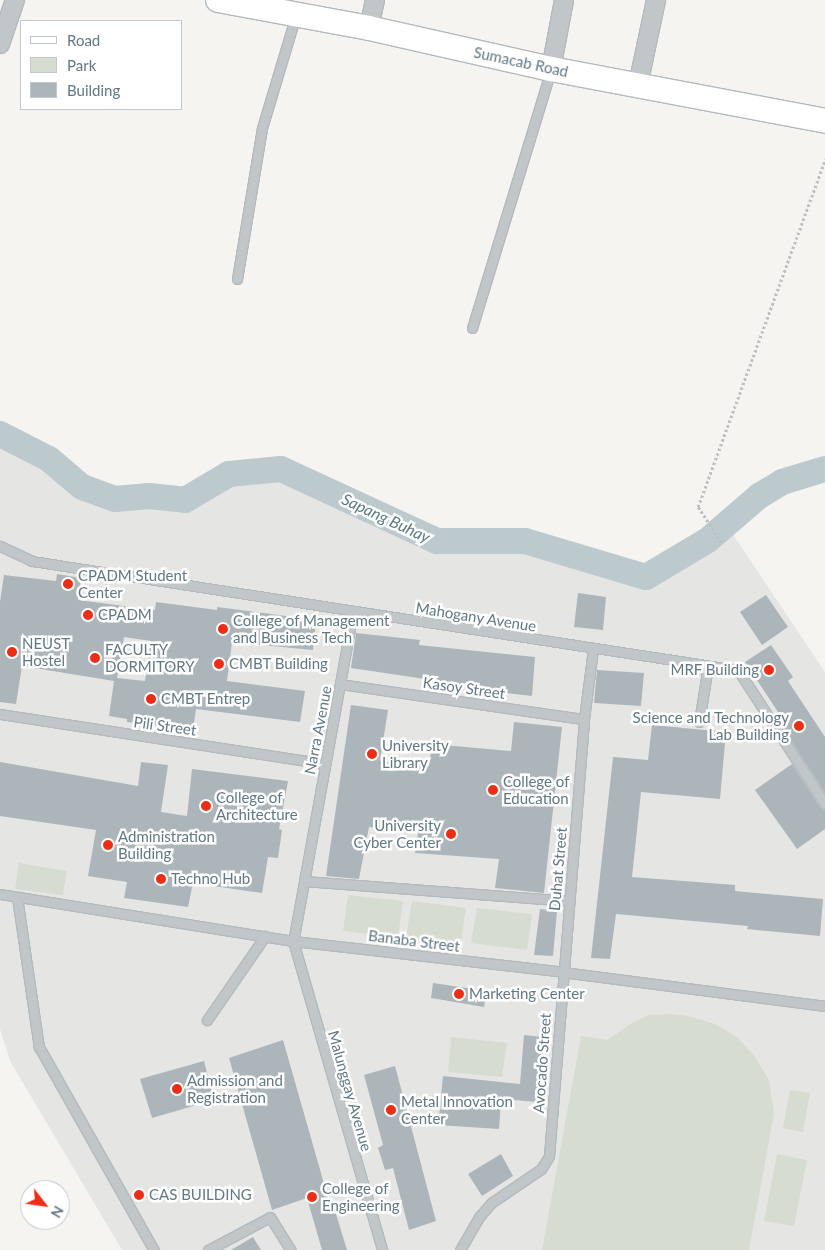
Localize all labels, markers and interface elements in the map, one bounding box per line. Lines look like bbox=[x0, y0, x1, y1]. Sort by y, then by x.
legend bbox=[20, 20, 182, 110]
text: Road bbox=[67, 31, 100, 49]
street label: Sumacab Road bbox=[472, 43, 570, 81]
text: Park bbox=[67, 56, 96, 74]
text: Building bbox=[67, 81, 120, 99]
water label: Sapang Buhay bbox=[339, 489, 433, 547]
place label: CPADM Student Center bbox=[78, 566, 187, 601]
marker: CPADM Student Center bbox=[62, 578, 74, 590]
street label: Mahogany Avenue bbox=[414, 599, 538, 635]
place label: CPADM bbox=[98, 606, 152, 624]
marker: CPADM bbox=[82, 609, 94, 621]
place label: College of Management and Business Tech bbox=[233, 611, 390, 646]
marker: College of Management and Business Tech bbox=[217, 623, 229, 635]
place label: NEUST Hostel bbox=[22, 634, 70, 669]
place label: FACULTY DORMITORY bbox=[105, 640, 195, 675]
marker: NEUST Hostel bbox=[6, 646, 18, 658]
marker: FACULTY DORMITORY bbox=[89, 652, 101, 664]
place label: CMBT Building bbox=[229, 655, 328, 673]
marker: CMBT Building bbox=[213, 658, 225, 670]
place label: MRF Building bbox=[670, 661, 759, 679]
marker: MRF Building bbox=[763, 664, 775, 676]
street label: Kasoy Street bbox=[422, 673, 506, 703]
street label: Narra Avenue bbox=[301, 684, 335, 776]
place label: CMBT Entrep bbox=[161, 690, 251, 708]
marker: CMBT Entrep bbox=[145, 693, 157, 705]
place label: Science and Technology Lab Building bbox=[632, 708, 789, 743]
street label: Pili Street bbox=[133, 713, 197, 739]
marker: Science and Technology Lab Building bbox=[793, 720, 805, 732]
place label: University Library bbox=[382, 736, 449, 771]
marker: University Library bbox=[366, 748, 378, 760]
place label: College of Education bbox=[503, 772, 569, 807]
marker: College of Education bbox=[487, 784, 499, 796]
place label: College of Architecture bbox=[216, 788, 298, 823]
marker: College of Architecture bbox=[200, 800, 212, 812]
place label: University Cyber Center bbox=[353, 816, 441, 851]
street label: Duhat Street bbox=[545, 826, 571, 912]
place label: Administration Building bbox=[118, 827, 215, 862]
marker: University Cyber Center bbox=[445, 828, 457, 840]
marker: Administration Building bbox=[102, 839, 114, 851]
place label: Techno Hub bbox=[171, 870, 250, 888]
marker: Techno Hub bbox=[155, 873, 167, 885]
street label: Banaba Street bbox=[367, 926, 461, 956]
place label: Marketing Center bbox=[469, 985, 585, 1003]
marker: Marketing Center bbox=[453, 988, 465, 1000]
street label: Avocado Street bbox=[530, 1012, 554, 1114]
street label: Malunggay Avenue bbox=[324, 1028, 376, 1154]
place label: Admission and Registration bbox=[187, 1071, 283, 1106]
marker: Admission and Registration bbox=[171, 1083, 183, 1095]
place label: Metal Innovation Center bbox=[401, 1092, 513, 1127]
marker: Metal Innovation Center bbox=[385, 1104, 397, 1116]
place label: College of Engineering bbox=[322, 1179, 400, 1214]
north arrow bbox=[20, 1180, 70, 1230]
place label: CAS BUILDING bbox=[149, 1186, 252, 1204]
marker: CAS BUILDING bbox=[133, 1189, 145, 1201]
marker: College of Engineering bbox=[306, 1191, 318, 1203]
text: N bbox=[48, 1203, 68, 1221]

